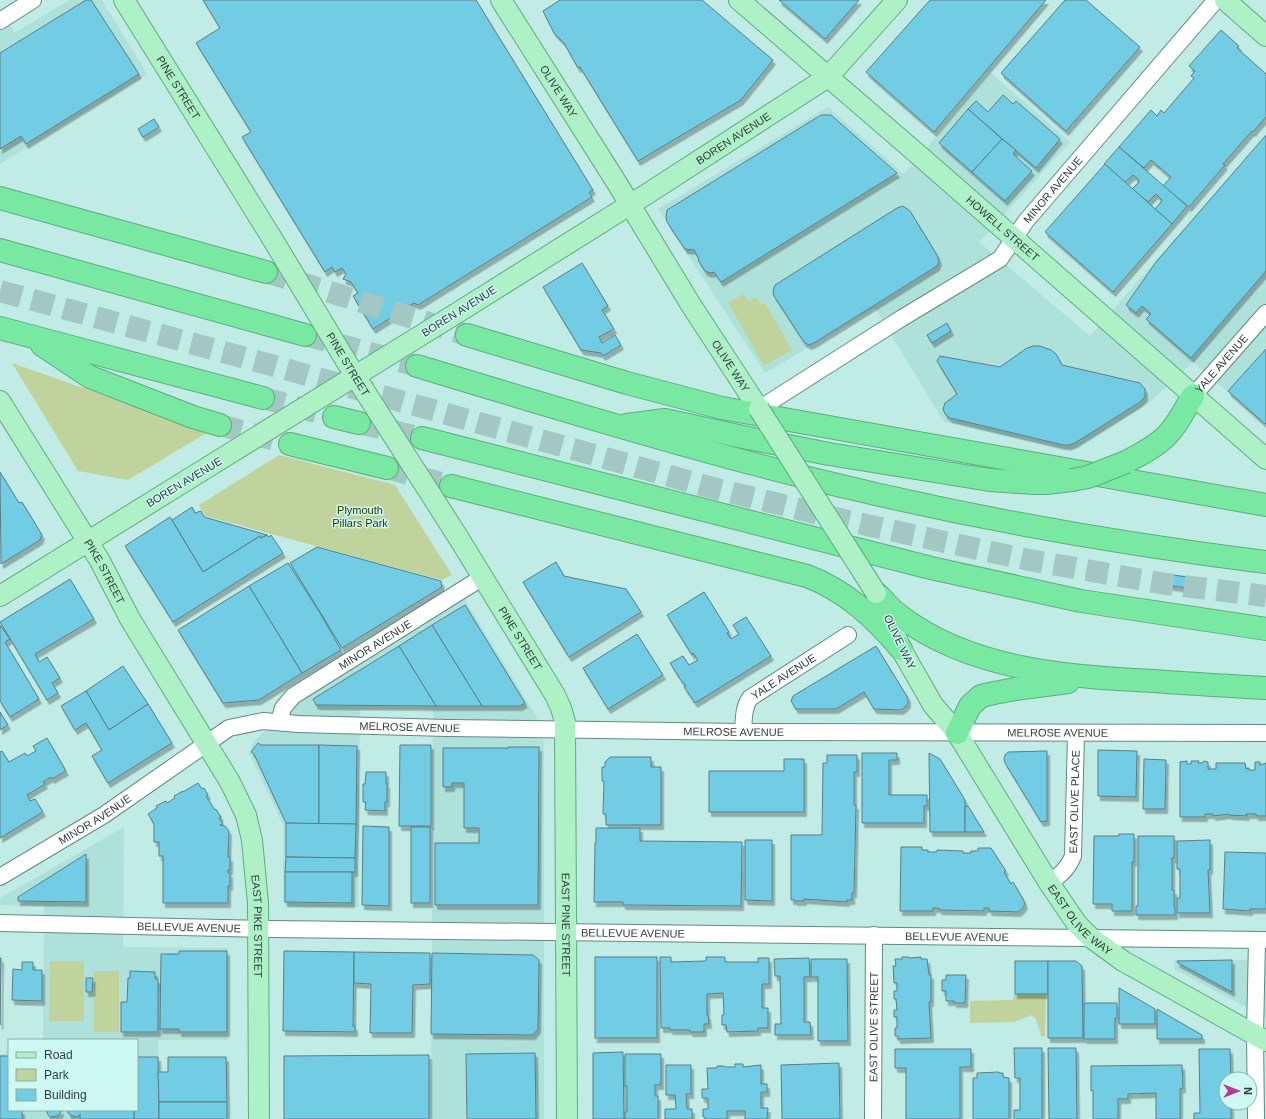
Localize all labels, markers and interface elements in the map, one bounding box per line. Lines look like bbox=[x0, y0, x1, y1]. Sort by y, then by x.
street label: PINE STREET bbox=[154, 54, 203, 122]
street label: OLIVE WAY bbox=[538, 63, 580, 120]
street label: BOREN AVENUE bbox=[694, 110, 773, 167]
street label: MINOR AVENUE bbox=[1021, 154, 1085, 225]
street label: HOWELL STREET bbox=[964, 194, 1042, 264]
street label: BOREN AVENUE bbox=[419, 283, 499, 339]
street label: PINE STREET bbox=[324, 330, 372, 398]
street label: YALE AVENUE bbox=[1192, 332, 1250, 396]
street label: OLIVE WAY bbox=[709, 338, 752, 394]
street label: BOREN AVENUE bbox=[144, 455, 224, 509]
park label: Plymouth Pillars Park bbox=[332, 504, 388, 529]
street label: PIKE STREET bbox=[82, 537, 127, 606]
street label: PINE STREET bbox=[496, 605, 544, 673]
street label: OLIVE WAY bbox=[882, 613, 919, 672]
street label: MINOR AVENUE bbox=[336, 617, 414, 672]
street label: YALE AVENUE bbox=[749, 651, 818, 702]
street label: MELROSE AVENUE bbox=[359, 720, 460, 734]
street label: MELROSE AVENUE bbox=[683, 725, 784, 738]
street label: MELROSE AVENUE bbox=[1007, 727, 1108, 739]
street label: EAST OLIVE PLACE bbox=[1067, 750, 1082, 853]
street label: MINOR AVENUE bbox=[56, 792, 133, 847]
street label: EAST PINE STREET bbox=[560, 873, 572, 977]
street label: EAST PIKE STREET bbox=[249, 874, 264, 978]
street label: EAST OLIVE WAY bbox=[1046, 882, 1115, 957]
street label: BELLEVUE AVENUE bbox=[137, 920, 241, 934]
street label: BELLEVUE AVENUE bbox=[581, 926, 685, 940]
street label: BELLEVUE AVENUE bbox=[905, 930, 1009, 943]
street label: EAST OLIVE STREET bbox=[867, 971, 880, 1082]
legend bbox=[8, 1039, 138, 1111]
text: Road bbox=[44, 1048, 73, 1062]
text: Park bbox=[44, 1068, 70, 1082]
north arrow bbox=[1218, 1071, 1258, 1111]
text: N bbox=[1242, 1087, 1254, 1095]
text: Building bbox=[44, 1088, 87, 1102]

